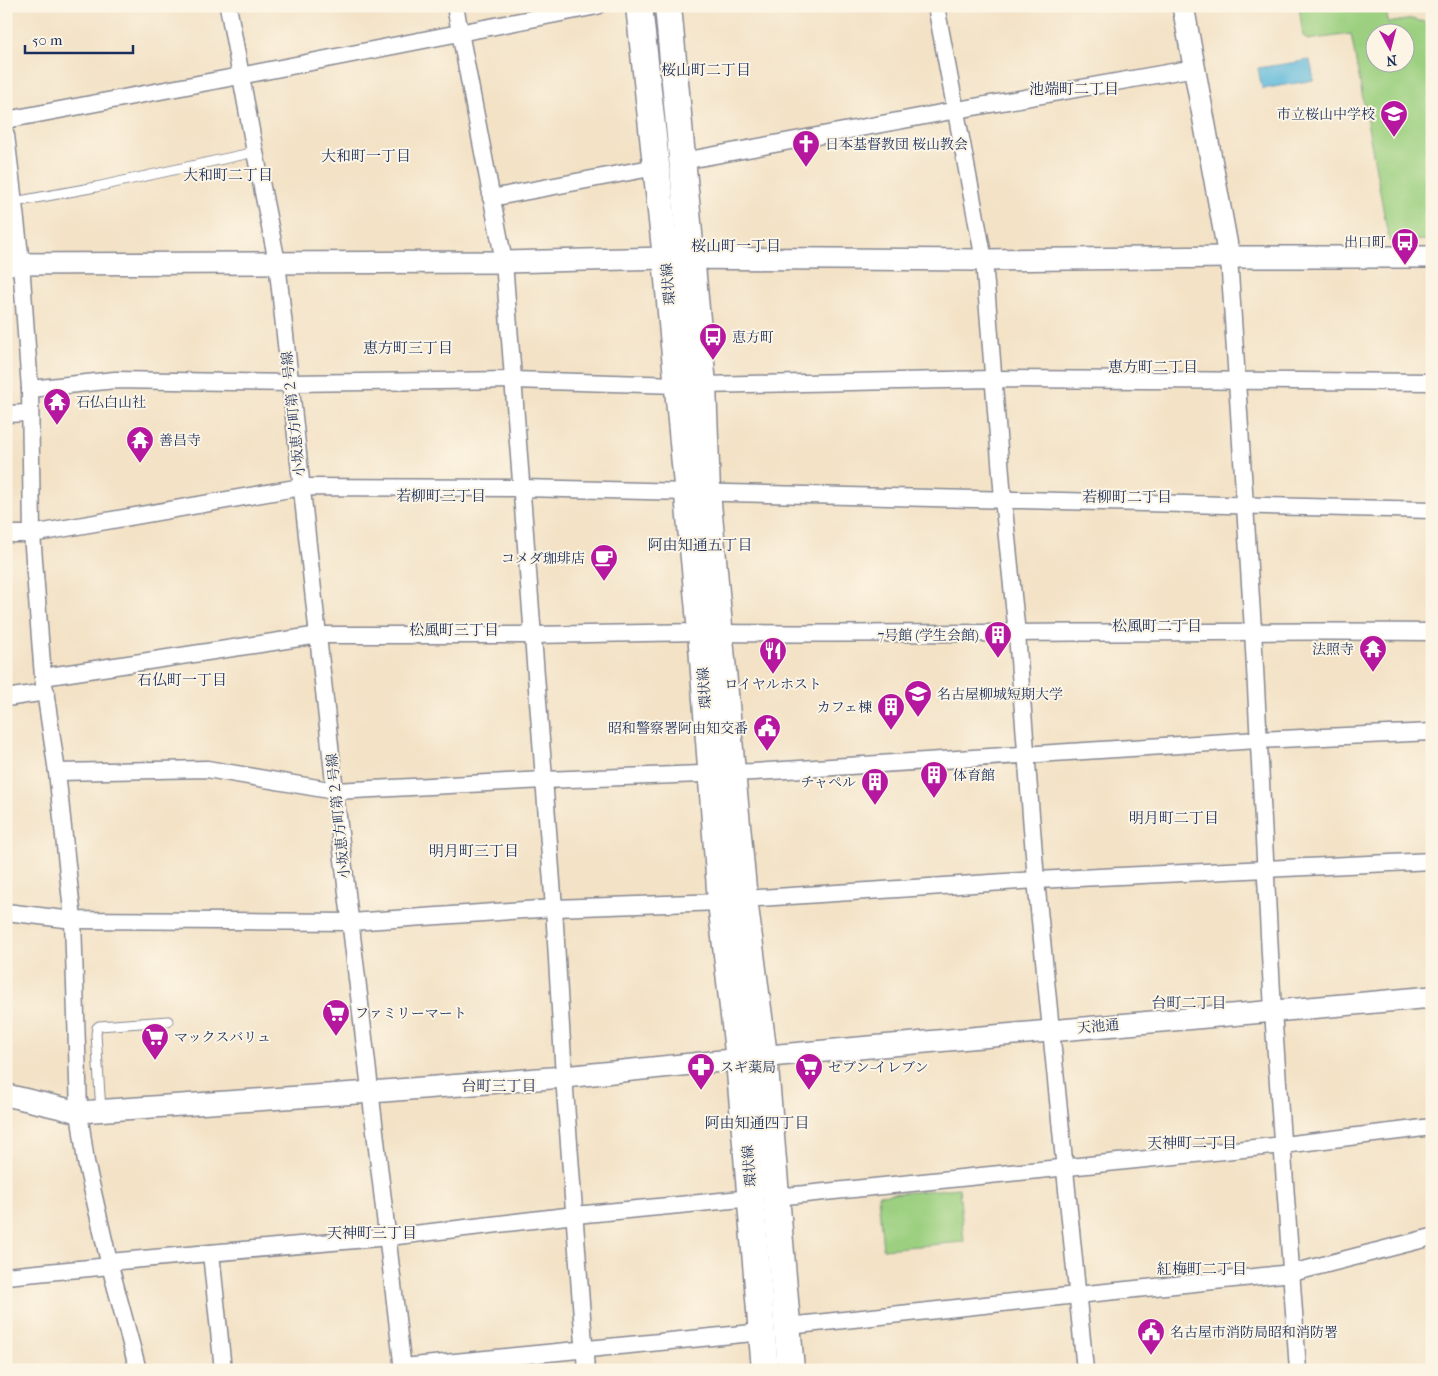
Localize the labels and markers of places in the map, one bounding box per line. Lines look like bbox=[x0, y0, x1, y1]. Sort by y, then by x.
school or university icon: 市立桜山中学校 bbox=[1379, 99, 1409, 138]
place label: 市立桜山中学校 bbox=[1277, 106, 1375, 123]
church icon: 日本基督教団 桜山教会 bbox=[791, 129, 821, 168]
place label: 日本基督教団 桜山教会 bbox=[825, 136, 968, 153]
bus stop icon: 出口町 bbox=[1390, 227, 1420, 266]
place label: 出口町 bbox=[1344, 234, 1386, 251]
bus stop icon: 恵方町 bbox=[698, 322, 728, 361]
place label: 恵方町 bbox=[732, 329, 774, 346]
temple icon: 石仏白山社 bbox=[42, 387, 72, 426]
place label: 石仏白山社 bbox=[76, 394, 146, 411]
temple icon: 善昌寺 bbox=[125, 425, 155, 464]
place label: 善昌寺 bbox=[159, 432, 201, 449]
cafe icon: コメダ珈琲店 bbox=[589, 543, 619, 582]
place label: コメダ珈琲店 bbox=[501, 550, 585, 567]
building icon: 7号館 (学生会館) bbox=[983, 620, 1013, 659]
place label: 7号館 (学生会館) bbox=[877, 627, 979, 644]
temple icon: 法照寺 bbox=[1358, 634, 1388, 673]
restaurant icon: ロイヤルホスト bbox=[758, 636, 788, 675]
place label: 法照寺 bbox=[1312, 641, 1354, 658]
place label: ロイヤルホスト bbox=[724, 676, 822, 693]
school or university icon: 名古屋柳城短期大学 bbox=[903, 679, 933, 718]
place label: 名古屋柳城短期大学 bbox=[937, 686, 1063, 703]
building icon: カフェ棟 bbox=[876, 692, 906, 731]
place label: カフェ棟 bbox=[817, 699, 872, 716]
public building icon: 昭和警察署阿由知交番 bbox=[752, 713, 782, 752]
place label: 昭和警察署阿由知交番 bbox=[608, 720, 748, 737]
building icon: 体育館 bbox=[919, 760, 949, 799]
building icon: チャペル bbox=[860, 767, 890, 806]
place label: 体育館 bbox=[953, 767, 995, 784]
place label: チャペル bbox=[800, 774, 856, 791]
supermarket icon: ファミリーマート bbox=[321, 998, 351, 1037]
place label: ファミリーマート bbox=[355, 1005, 467, 1022]
supermarket icon: マックスバリュ bbox=[140, 1022, 170, 1061]
place label: マックスバリュ bbox=[174, 1029, 271, 1046]
pharmacy icon: スギ薬局 bbox=[686, 1052, 716, 1091]
supermarket icon: セブン-イレブン bbox=[794, 1052, 824, 1091]
place label: スギ薬局 bbox=[720, 1059, 776, 1076]
place label: セブン-イレブン bbox=[828, 1059, 929, 1076]
public building icon: 名古屋市消防局昭和消防署 bbox=[1136, 1317, 1166, 1356]
place label: 名古屋市消防局昭和消防署 bbox=[1170, 1324, 1338, 1341]

